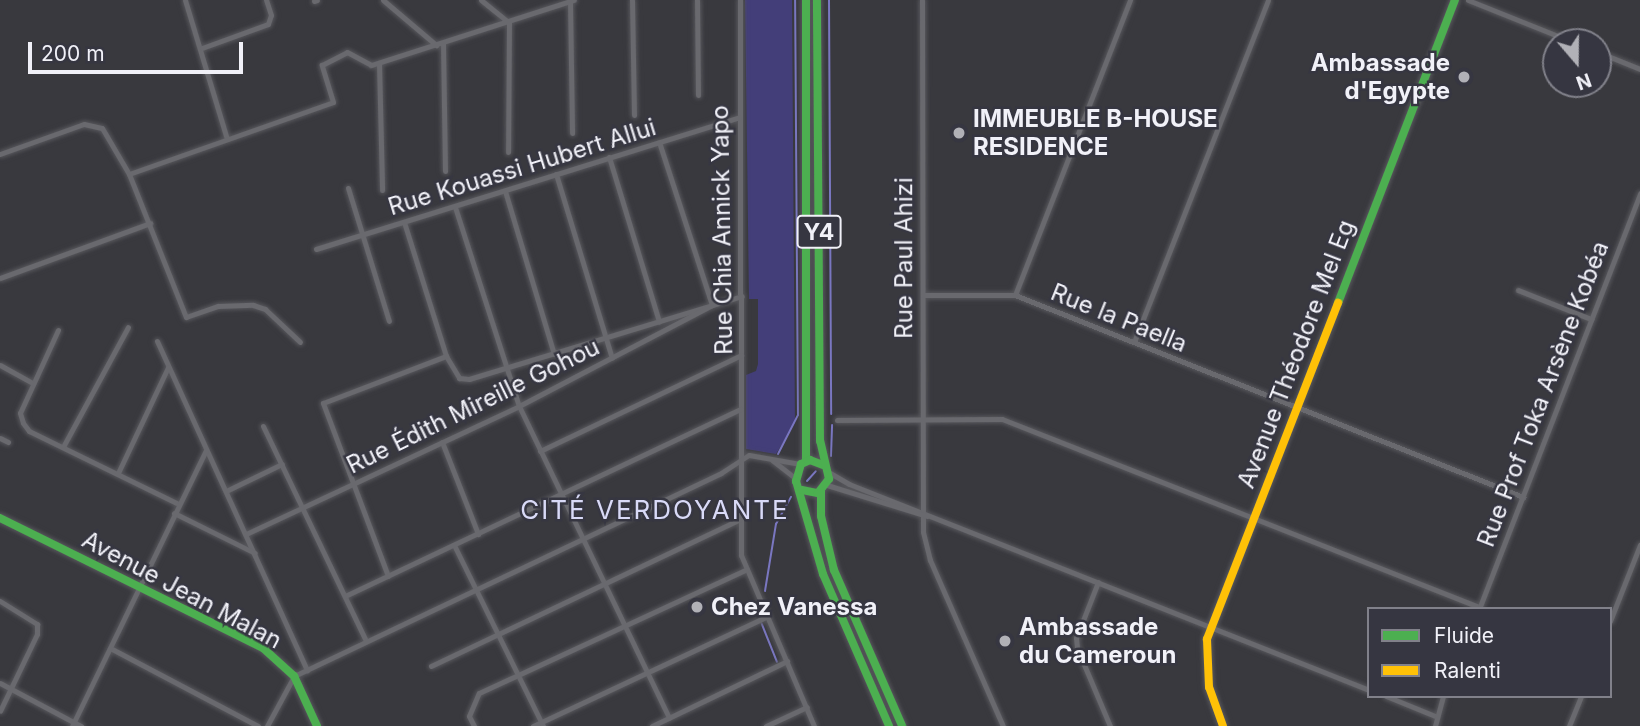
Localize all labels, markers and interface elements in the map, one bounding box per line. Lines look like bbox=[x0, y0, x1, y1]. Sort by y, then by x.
scale bar bbox=[32, 28, 247, 72]
north arrow bbox=[1542, 28, 1612, 98]
text: 200 m bbox=[41, 41, 105, 66]
place label: Ambassade d'Egypte bbox=[1311, 49, 1450, 105]
text: N bbox=[1573, 68, 1594, 95]
marker: Ambassade d'Egypte bbox=[1456, 69, 1472, 85]
street label: Rue Chia Annick Yapo bbox=[705, 105, 739, 355]
place label: IMMEUBLE B-HOUSE RESIDENCE bbox=[973, 105, 1218, 161]
street label: Rue Kouassi Hubert Allui bbox=[385, 113, 659, 221]
marker: IMMEUBLE B-HOUSE RESIDENCE bbox=[951, 125, 967, 141]
street label: Rue Paul Ahizi bbox=[890, 177, 918, 339]
road number: Y4 bbox=[796, 213, 842, 252]
street label: Avenue Théodore Mel Eg bbox=[1231, 216, 1361, 492]
street label: Rue Prof Toka Arsène Kobéa bbox=[1471, 237, 1615, 551]
street label: Rue la Paella bbox=[1047, 278, 1191, 358]
street label: Rue Édith Mireille Gohou bbox=[342, 332, 604, 480]
district label: CITÉ VERDOYANTE bbox=[522, 494, 788, 526]
street label: Avenue Jean Malan bbox=[77, 525, 287, 655]
place label: Chez Vanessa bbox=[711, 593, 877, 621]
marker: Chez Vanessa bbox=[689, 599, 705, 615]
legend bbox=[1367, 607, 1612, 698]
place label: Ambassade du Cameroun bbox=[1019, 613, 1176, 669]
text: Fluide bbox=[1434, 623, 1494, 648]
marker: Ambassade du Cameroun bbox=[997, 633, 1013, 649]
text: Ralenti bbox=[1434, 658, 1501, 683]

